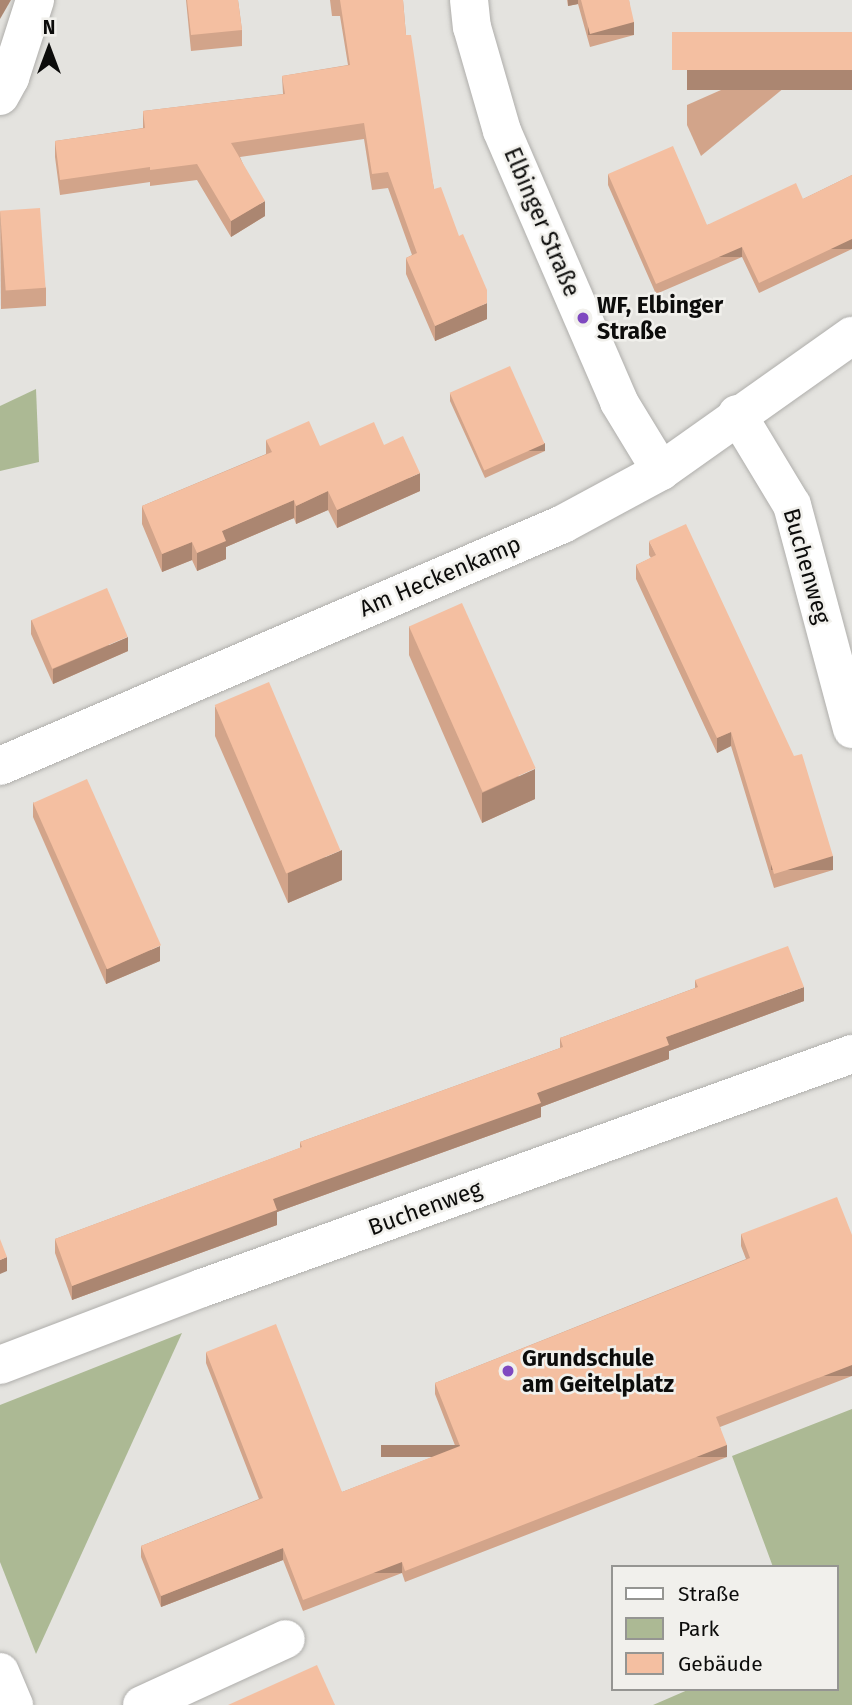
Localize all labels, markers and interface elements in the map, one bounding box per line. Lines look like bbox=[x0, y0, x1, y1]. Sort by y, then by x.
north arrow bbox=[14, 14, 84, 84]
text: N bbox=[43, 16, 55, 39]
street label: Elbinger Straße bbox=[498, 143, 586, 301]
place label: WF, Elbinger Straße bbox=[597, 291, 723, 345]
marker: WF, Elbinger Straße bbox=[575, 310, 591, 326]
street label: Buchenweg bbox=[777, 505, 837, 627]
street label: Am Heckenkamp bbox=[355, 529, 525, 623]
street label: Buchenweg bbox=[364, 1175, 486, 1241]
place label: Grundschule am Geitelplatz bbox=[522, 1344, 674, 1398]
marker: Grundschule am Geitelplatz bbox=[500, 1363, 516, 1379]
legend bbox=[610, 1565, 838, 1691]
text: Straße bbox=[678, 1581, 740, 1607]
text: Park bbox=[678, 1616, 719, 1642]
text: Gebäude bbox=[678, 1651, 763, 1677]

